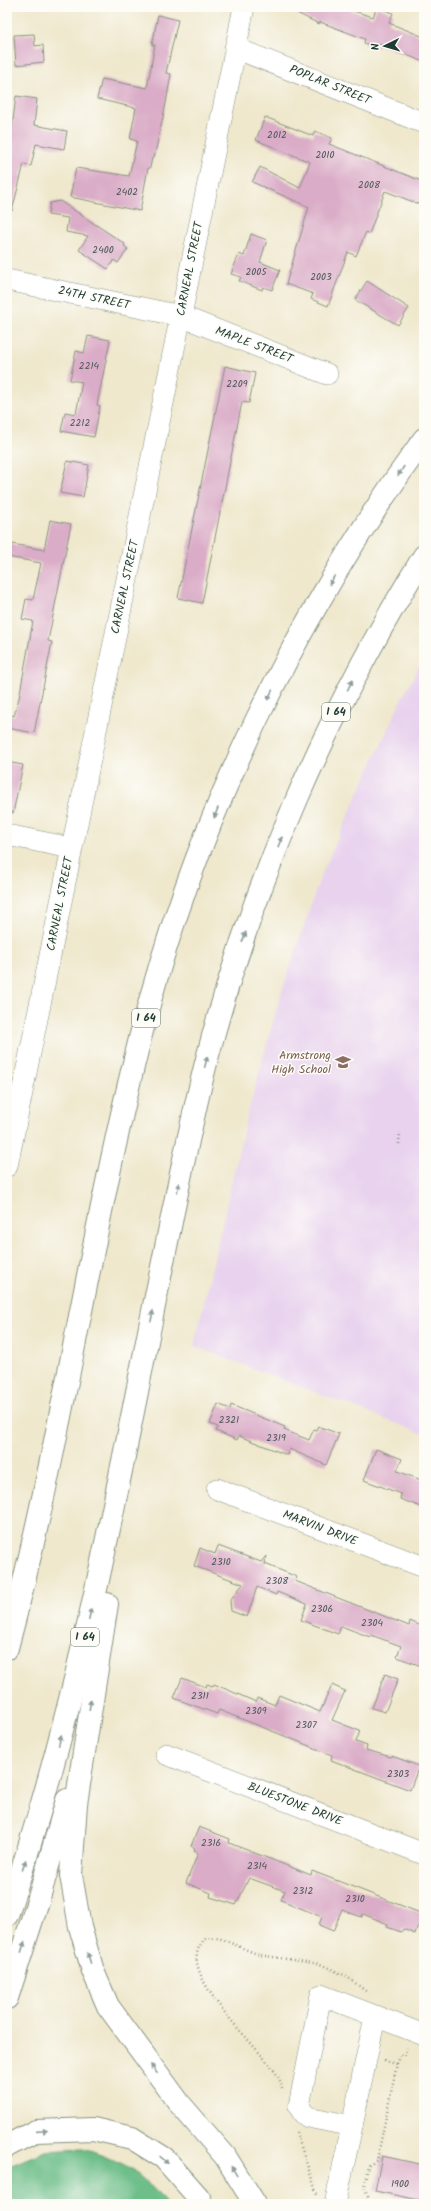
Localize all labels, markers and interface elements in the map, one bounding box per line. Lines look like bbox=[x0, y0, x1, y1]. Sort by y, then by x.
north arrow bbox=[365, 26, 405, 66]
text: N bbox=[367, 42, 385, 51]
street label: POPLAR STREET bbox=[286, 60, 375, 111]
house number: 2012 bbox=[267, 127, 287, 143]
house number: 2010 bbox=[316, 147, 334, 163]
house number: 2008 bbox=[358, 177, 381, 193]
house number: 2402 bbox=[116, 184, 138, 200]
street label: CARNEAL STREET bbox=[172, 219, 209, 318]
house number: 2400 bbox=[92, 242, 114, 258]
house number: 2005 bbox=[245, 264, 267, 280]
house number: 2003 bbox=[310, 269, 332, 285]
street label: 24TH STREET bbox=[56, 281, 133, 315]
street label: MAPLE STREET bbox=[212, 321, 297, 369]
house number: 2214 bbox=[79, 358, 100, 374]
house number: 2209 bbox=[226, 376, 248, 392]
house number: 2212 bbox=[70, 415, 90, 431]
one-way arrow bbox=[398, 465, 405, 477]
street label: CARNEAL STREET bbox=[106, 537, 145, 636]
one-way arrow bbox=[328, 575, 335, 586]
one-way arrow bbox=[347, 679, 354, 690]
one-way arrow bbox=[267, 689, 273, 701]
road number: I 64 bbox=[322, 703, 350, 721]
one-way arrow bbox=[212, 807, 218, 819]
one-way arrow bbox=[278, 835, 284, 847]
street label: CARNEAL STREET bbox=[42, 854, 79, 953]
one-way arrow bbox=[242, 931, 248, 943]
road number: I 64 bbox=[132, 1009, 160, 1027]
place label: Armstrong High School bbox=[271, 1046, 331, 1079]
school or university icon: Armstrong High School bbox=[334, 1053, 352, 1071]
one-way arrow bbox=[204, 1055, 210, 1068]
one-way arrow bbox=[176, 1182, 182, 1195]
one-way arrow bbox=[150, 1310, 156, 1322]
house number: 2321 bbox=[219, 1412, 239, 1428]
house number: 2319 bbox=[266, 1430, 286, 1446]
street label: MARVIN DRIVE bbox=[280, 1505, 361, 1551]
house number: 2310 bbox=[211, 1554, 231, 1570]
house number: 2308 bbox=[266, 1573, 289, 1589]
house number: 2306 bbox=[311, 1601, 333, 1617]
one-way arrow bbox=[88, 1608, 94, 1620]
house number: 2304 bbox=[361, 1615, 384, 1631]
road number: I 64 bbox=[71, 1628, 99, 1646]
house number: 2311 bbox=[191, 1688, 209, 1704]
one-way arrow bbox=[87, 1699, 93, 1711]
house number: 2309 bbox=[245, 1703, 267, 1719]
house number: 2307 bbox=[295, 1717, 317, 1733]
one-way arrow bbox=[57, 1734, 63, 1746]
house number: 2303 bbox=[387, 1766, 409, 1782]
street label: BLUESTONE DRIVE bbox=[245, 1777, 346, 1831]
house number: 2316 bbox=[201, 1835, 221, 1851]
house number: 2314 bbox=[247, 1858, 268, 1874]
one-way arrow bbox=[21, 1859, 27, 1871]
house number: 2312 bbox=[293, 1883, 313, 1899]
house number: 2310 bbox=[345, 1891, 365, 1907]
one-way arrow bbox=[20, 1941, 26, 1953]
one-way arrow bbox=[86, 1951, 92, 1963]
one-way arrow bbox=[150, 2063, 158, 2074]
one-way arrow bbox=[36, 2128, 49, 2134]
one-way arrow bbox=[159, 2155, 170, 2164]
one-way arrow bbox=[230, 2166, 238, 2176]
house number: 1900 bbox=[391, 2176, 409, 2192]

